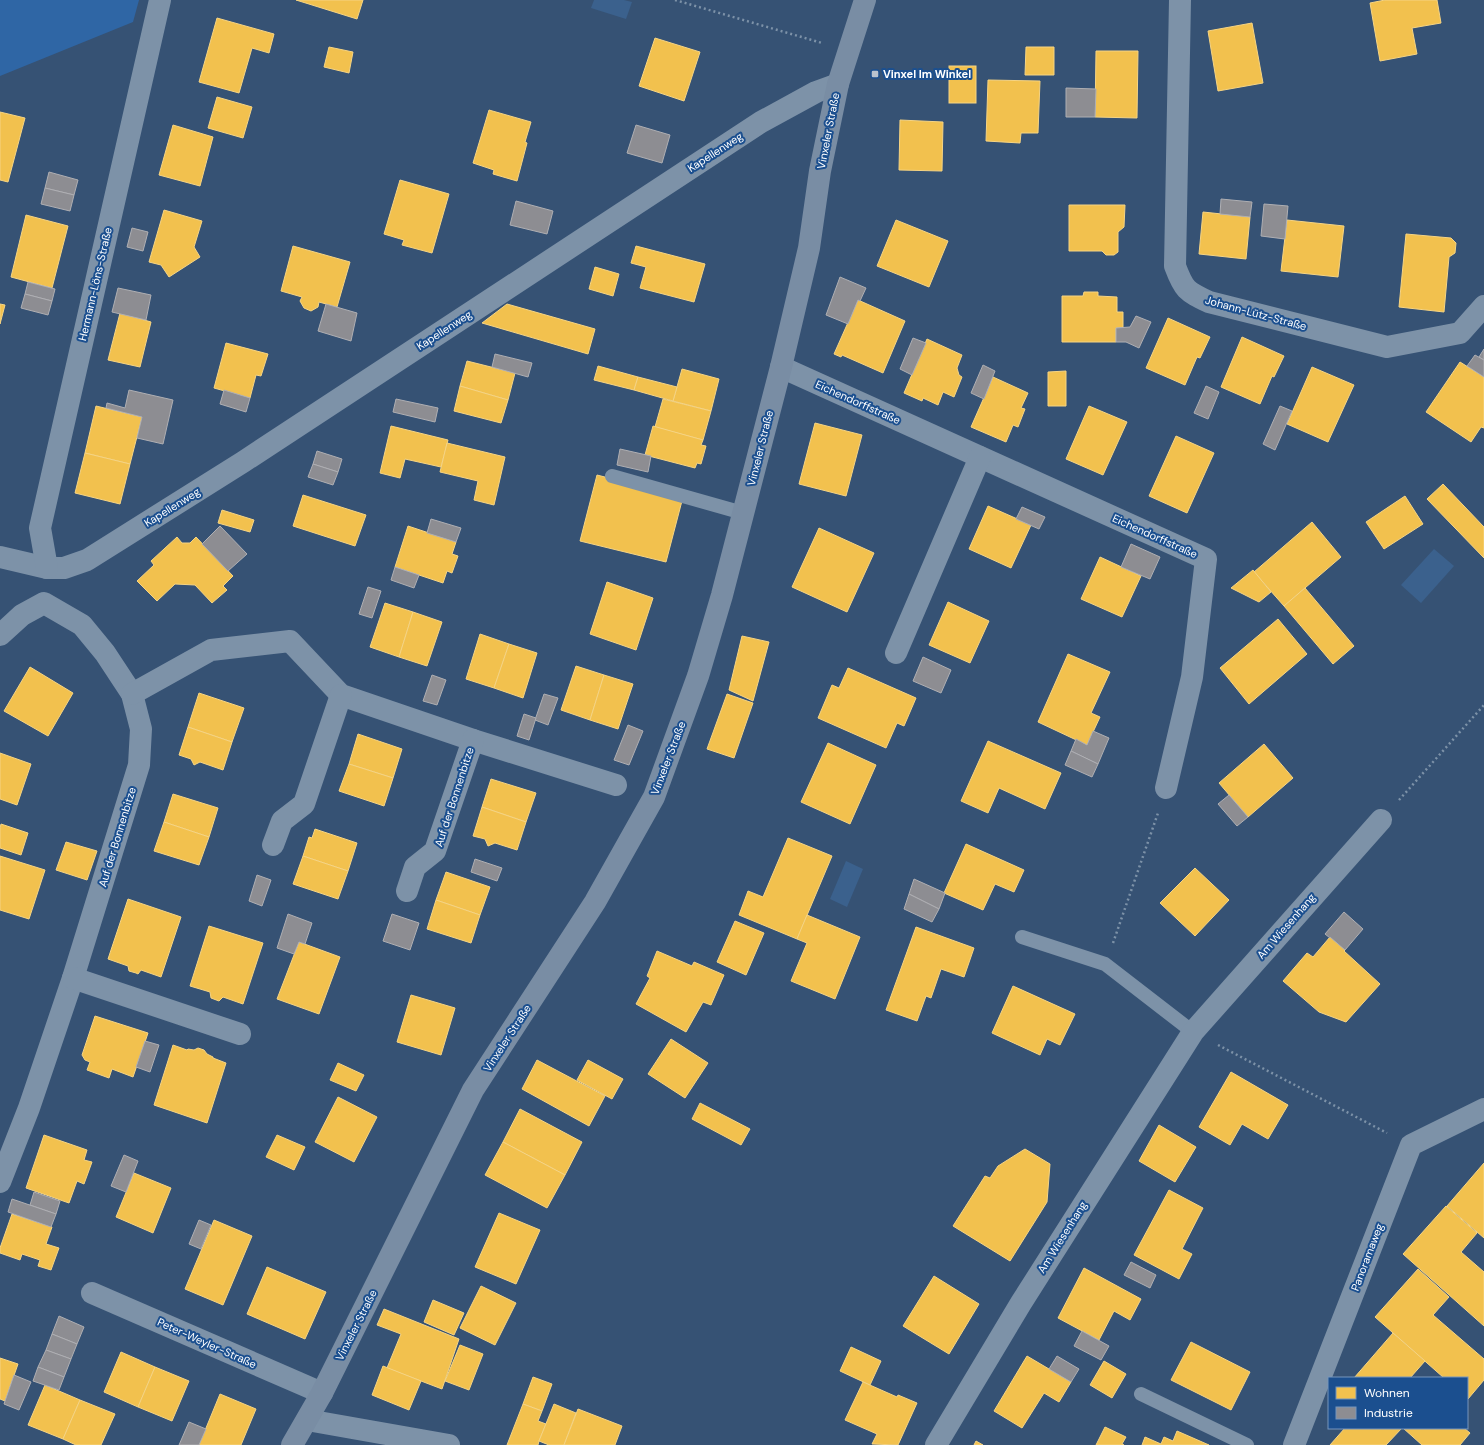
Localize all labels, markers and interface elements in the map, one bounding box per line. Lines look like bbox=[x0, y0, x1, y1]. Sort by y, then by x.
place label: Vinxel Im Winkel bbox=[883, 67, 971, 81]
marker: Vinxel Im Winkel bbox=[870, 69, 880, 79]
street label: Vinxeler Straße bbox=[814, 92, 842, 170]
street label: Kapellenweg bbox=[685, 129, 745, 175]
street label: Hermann-Löns-Straße bbox=[75, 226, 115, 342]
street label: Johann-Lütz-Straße bbox=[1204, 293, 1308, 333]
street label: Kapellenweg bbox=[414, 307, 474, 353]
street label: Eichendorffstraße bbox=[813, 377, 903, 427]
street label: Vinxeler Straße bbox=[744, 409, 776, 487]
street label: Kapellenweg bbox=[141, 484, 203, 530]
street label: Eichendorffstraße bbox=[1110, 511, 1200, 561]
street label: Vinxeler Straße bbox=[648, 719, 688, 797]
street label: Auf der Bonnenbitze bbox=[431, 745, 477, 849]
street label: Auf der Bonnenbitze bbox=[95, 785, 139, 889]
street label: Am Wiesenhang bbox=[1254, 890, 1318, 962]
street label: Vinxeler Straße bbox=[480, 1002, 534, 1074]
street label: Am Wiesenhang bbox=[1034, 1198, 1090, 1276]
street label: Panoramaweg bbox=[1348, 1221, 1386, 1293]
street label: Vinxeler Straße bbox=[332, 1287, 380, 1363]
street label: Peter-Weyler-Straße bbox=[155, 1315, 259, 1371]
legend bbox=[1328, 1377, 1468, 1429]
text: Wohnen bbox=[1364, 1385, 1410, 1401]
text: Industrie bbox=[1364, 1405, 1413, 1421]

